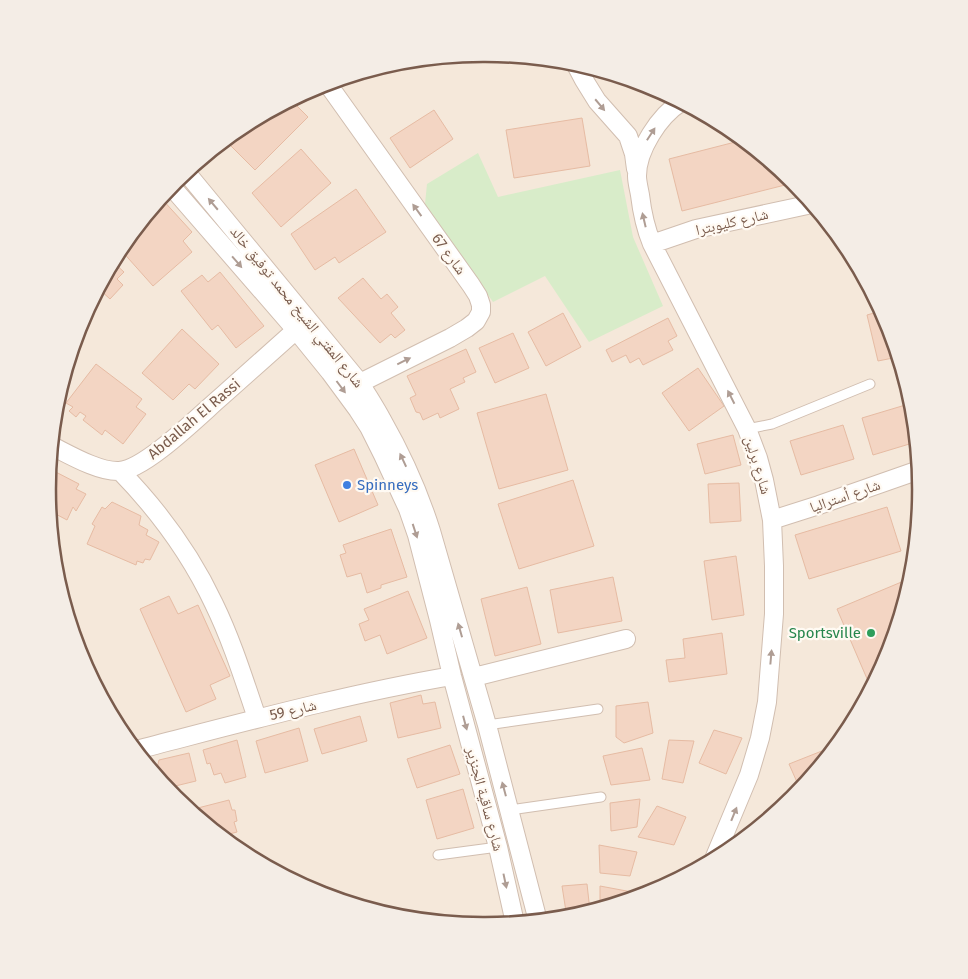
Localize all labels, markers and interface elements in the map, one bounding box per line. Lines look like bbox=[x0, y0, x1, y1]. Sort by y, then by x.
one-way arrow bbox=[595, 98, 606, 111]
one-way arrow bbox=[647, 127, 656, 140]
one-way arrow bbox=[208, 198, 219, 210]
one-way arrow bbox=[412, 203, 422, 217]
street label: شارع كليوبترا bbox=[694, 205, 770, 240]
one-way arrow bbox=[640, 212, 648, 228]
street label: شارع المفتي الشيخ محمد توفيق خالد bbox=[224, 223, 368, 393]
street label: شارع 67 bbox=[427, 230, 470, 279]
one-way arrow bbox=[232, 256, 243, 269]
one-way arrow bbox=[396, 357, 411, 365]
street label: Abdallah El Rassi bbox=[144, 375, 244, 463]
one-way arrow bbox=[336, 380, 347, 393]
one-way arrow bbox=[726, 390, 734, 404]
street label: شارع برلين bbox=[740, 434, 775, 497]
one-way arrow bbox=[398, 453, 406, 467]
place label: Spinneys bbox=[357, 476, 418, 494]
street label: شارع أستراليا bbox=[807, 476, 883, 517]
marker: Spinneys bbox=[341, 479, 353, 491]
one-way arrow bbox=[412, 524, 419, 539]
one-way arrow bbox=[455, 623, 463, 638]
place label: Sportsville bbox=[789, 624, 861, 642]
marker: Sportsville bbox=[865, 627, 877, 639]
one-way arrow bbox=[767, 649, 775, 665]
street label: شارع 59 bbox=[268, 696, 319, 725]
one-way arrow bbox=[461, 716, 469, 731]
street label: شارع ساقية الجنزير bbox=[461, 744, 508, 853]
one-way arrow bbox=[500, 781, 508, 796]
one-way arrow bbox=[730, 806, 738, 821]
one-way arrow bbox=[502, 873, 510, 889]

